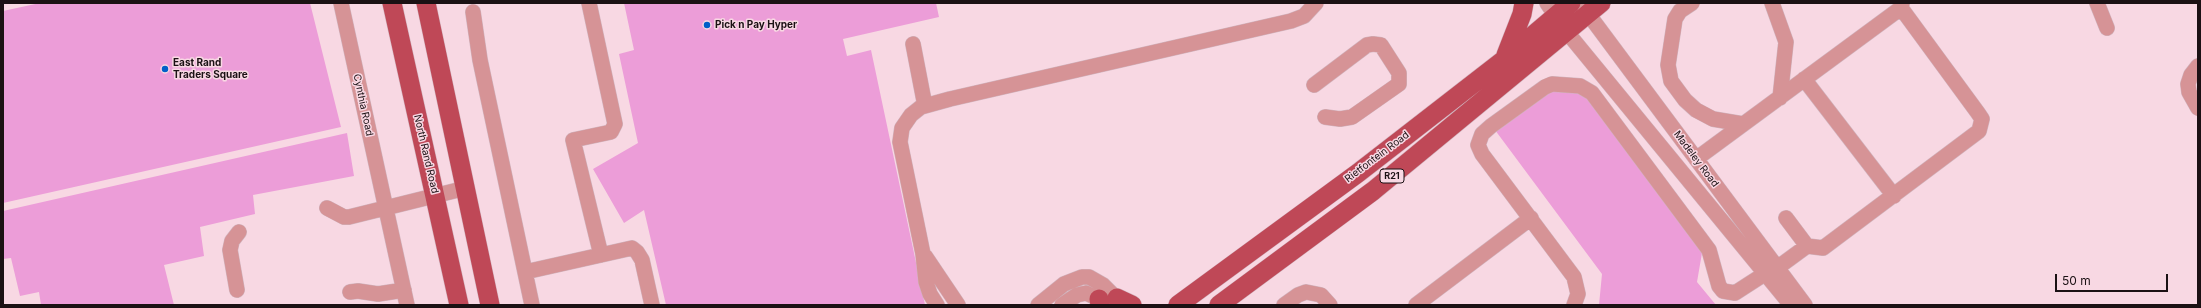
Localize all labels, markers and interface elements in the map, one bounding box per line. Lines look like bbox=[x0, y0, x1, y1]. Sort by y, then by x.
place label: Pick n Pay Hyper bbox=[715, 19, 797, 31]
marker: Pick n Pay Hyper bbox=[702, 20, 712, 30]
place label: East Rand Traders Square bbox=[173, 57, 248, 80]
marker: East Rand Traders Square bbox=[160, 64, 170, 74]
street label: Cynthia Road bbox=[351, 73, 375, 137]
street label: North Rand Road bbox=[411, 113, 441, 195]
street label: Rietfontein Road bbox=[1343, 129, 1411, 185]
street label: Madeley Road bbox=[1671, 129, 1721, 189]
road number: R21 bbox=[1380, 169, 1404, 183]
scale bar bbox=[2057, 266, 2170, 292]
text: 50 m bbox=[2062, 273, 2091, 288]

